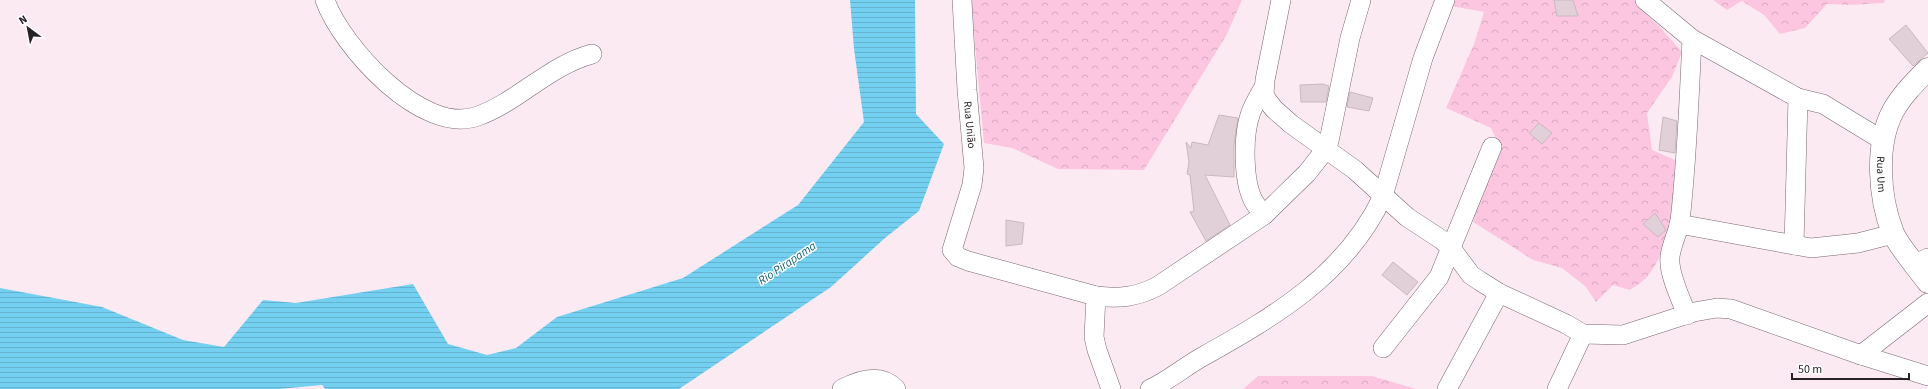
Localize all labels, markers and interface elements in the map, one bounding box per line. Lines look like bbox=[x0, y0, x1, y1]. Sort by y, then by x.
north arrow bbox=[8, 8, 48, 48]
text: N bbox=[16, 12, 30, 28]
street label: Rua União bbox=[960, 101, 979, 149]
street label: Rua Um bbox=[1873, 156, 1890, 193]
water label: Rio Pirapama bbox=[755, 237, 820, 289]
scale bar bbox=[1792, 355, 1909, 381]
text: 50 m bbox=[1798, 361, 1822, 378]

